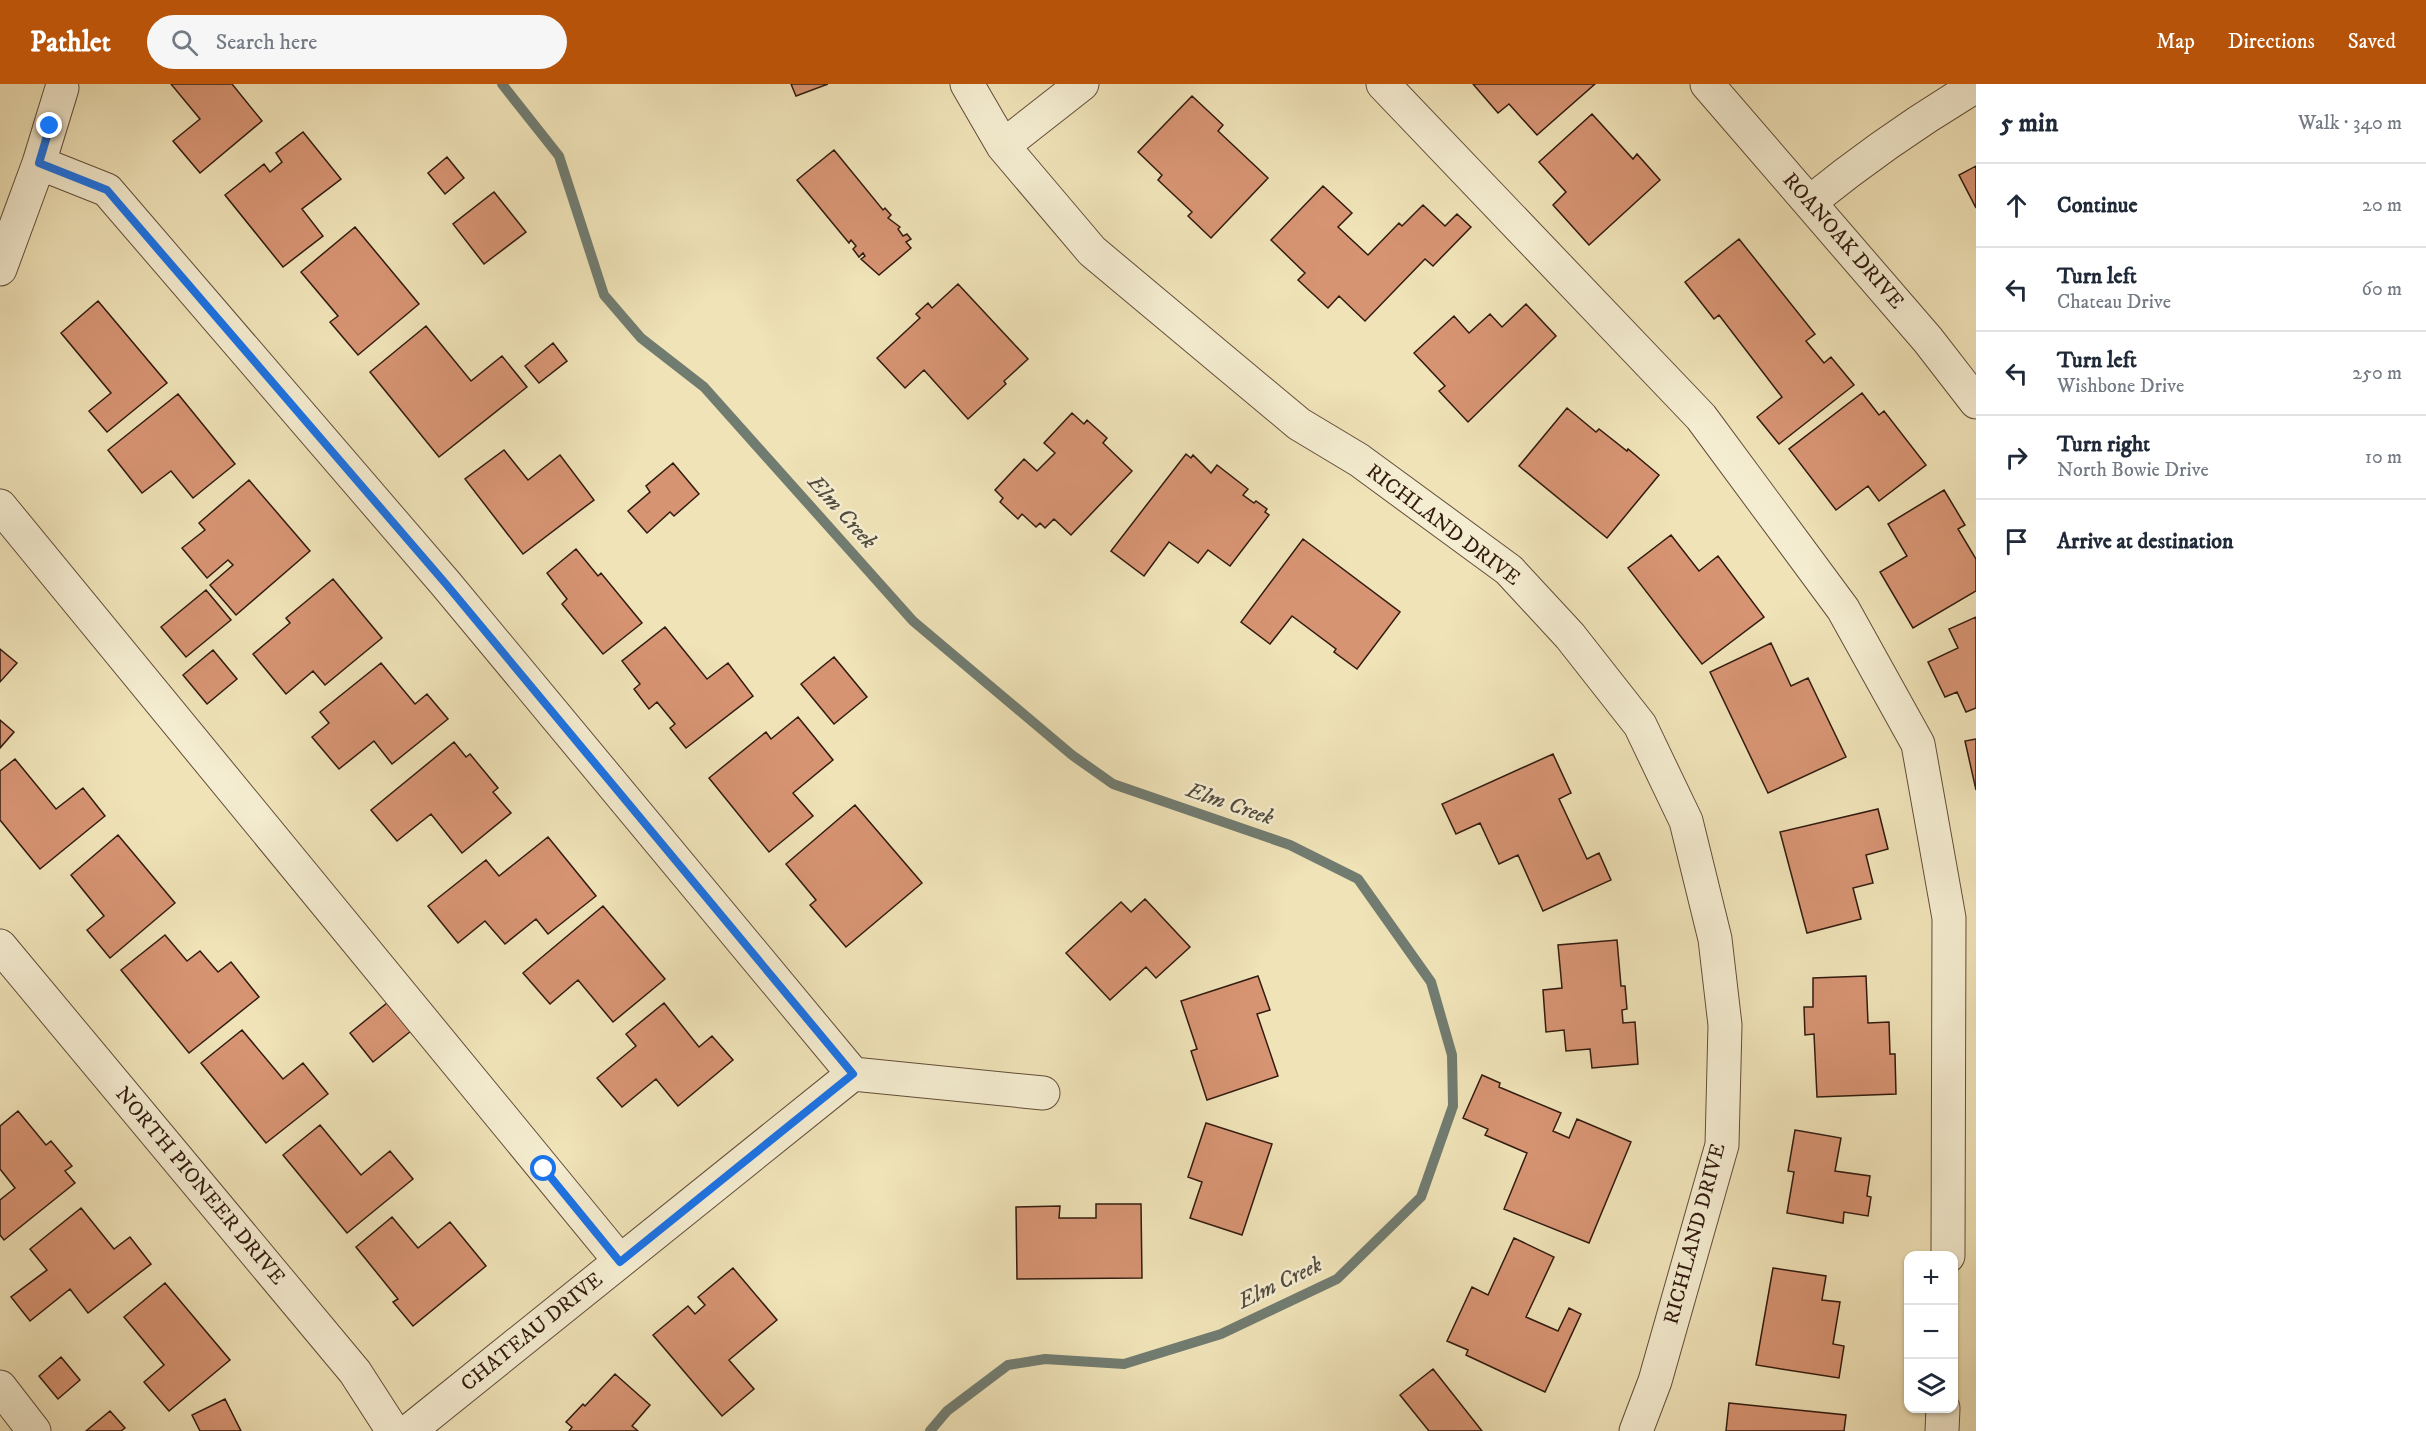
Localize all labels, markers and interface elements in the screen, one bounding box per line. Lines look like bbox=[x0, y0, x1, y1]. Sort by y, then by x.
search box bbox=[147, 15, 567, 69]
text: Pathlet bbox=[30, 25, 111, 60]
icon: search bbox=[168, 26, 201, 59]
text: Search here bbox=[216, 29, 317, 56]
text: Map bbox=[2156, 29, 2195, 55]
text: Directions bbox=[2228, 29, 2315, 55]
text: Saved bbox=[2348, 29, 2396, 55]
text: 5 min bbox=[2000, 107, 2058, 140]
text: Walk · 340 m bbox=[2298, 111, 2402, 136]
route end bbox=[36, 112, 62, 138]
street label: ROANOAK DRIVE bbox=[1777, 167, 1909, 315]
icon: ahead bbox=[2000, 189, 2033, 222]
text: Continue bbox=[2057, 192, 2138, 219]
text: 20 m bbox=[2362, 193, 2402, 218]
text: Turn left bbox=[2057, 263, 2137, 290]
icon: left bbox=[2000, 273, 2033, 306]
text: 60 m bbox=[2362, 277, 2402, 302]
text: Chateau Drive bbox=[2057, 290, 2171, 315]
text: Turn left bbox=[2057, 347, 2137, 374]
icon: left bbox=[2000, 357, 2033, 390]
text: 250 m bbox=[2352, 361, 2402, 386]
text: Wishbone Drive bbox=[2057, 374, 2184, 399]
text: Turn right bbox=[2057, 431, 2150, 458]
icon: right bbox=[2000, 441, 2033, 474]
text: 10 m bbox=[2365, 445, 2402, 470]
text: North Bowie Drive bbox=[2057, 458, 2209, 483]
street label: RICHLAND DRIVE bbox=[1361, 459, 1525, 592]
water label: Elm Creek bbox=[800, 468, 883, 555]
icon: arrive bbox=[2000, 525, 2033, 558]
text: Arrive at destination bbox=[2057, 528, 2234, 555]
water label: Elm Creek bbox=[1181, 776, 1278, 832]
street label: NORTH PIONEER DRIVE bbox=[109, 1082, 291, 1290]
street label: RICHLAND DRIVE bbox=[1658, 1140, 1732, 1327]
route start bbox=[530, 1155, 556, 1181]
water label: Elm Creek bbox=[1232, 1251, 1327, 1316]
map controls bbox=[1904, 1251, 1958, 1413]
button: + bbox=[1904, 1251, 1958, 1305]
street label: CHATEAU DRIVE bbox=[456, 1267, 608, 1397]
button: − bbox=[1904, 1305, 1958, 1359]
button: layers bbox=[1904, 1359, 1958, 1413]

